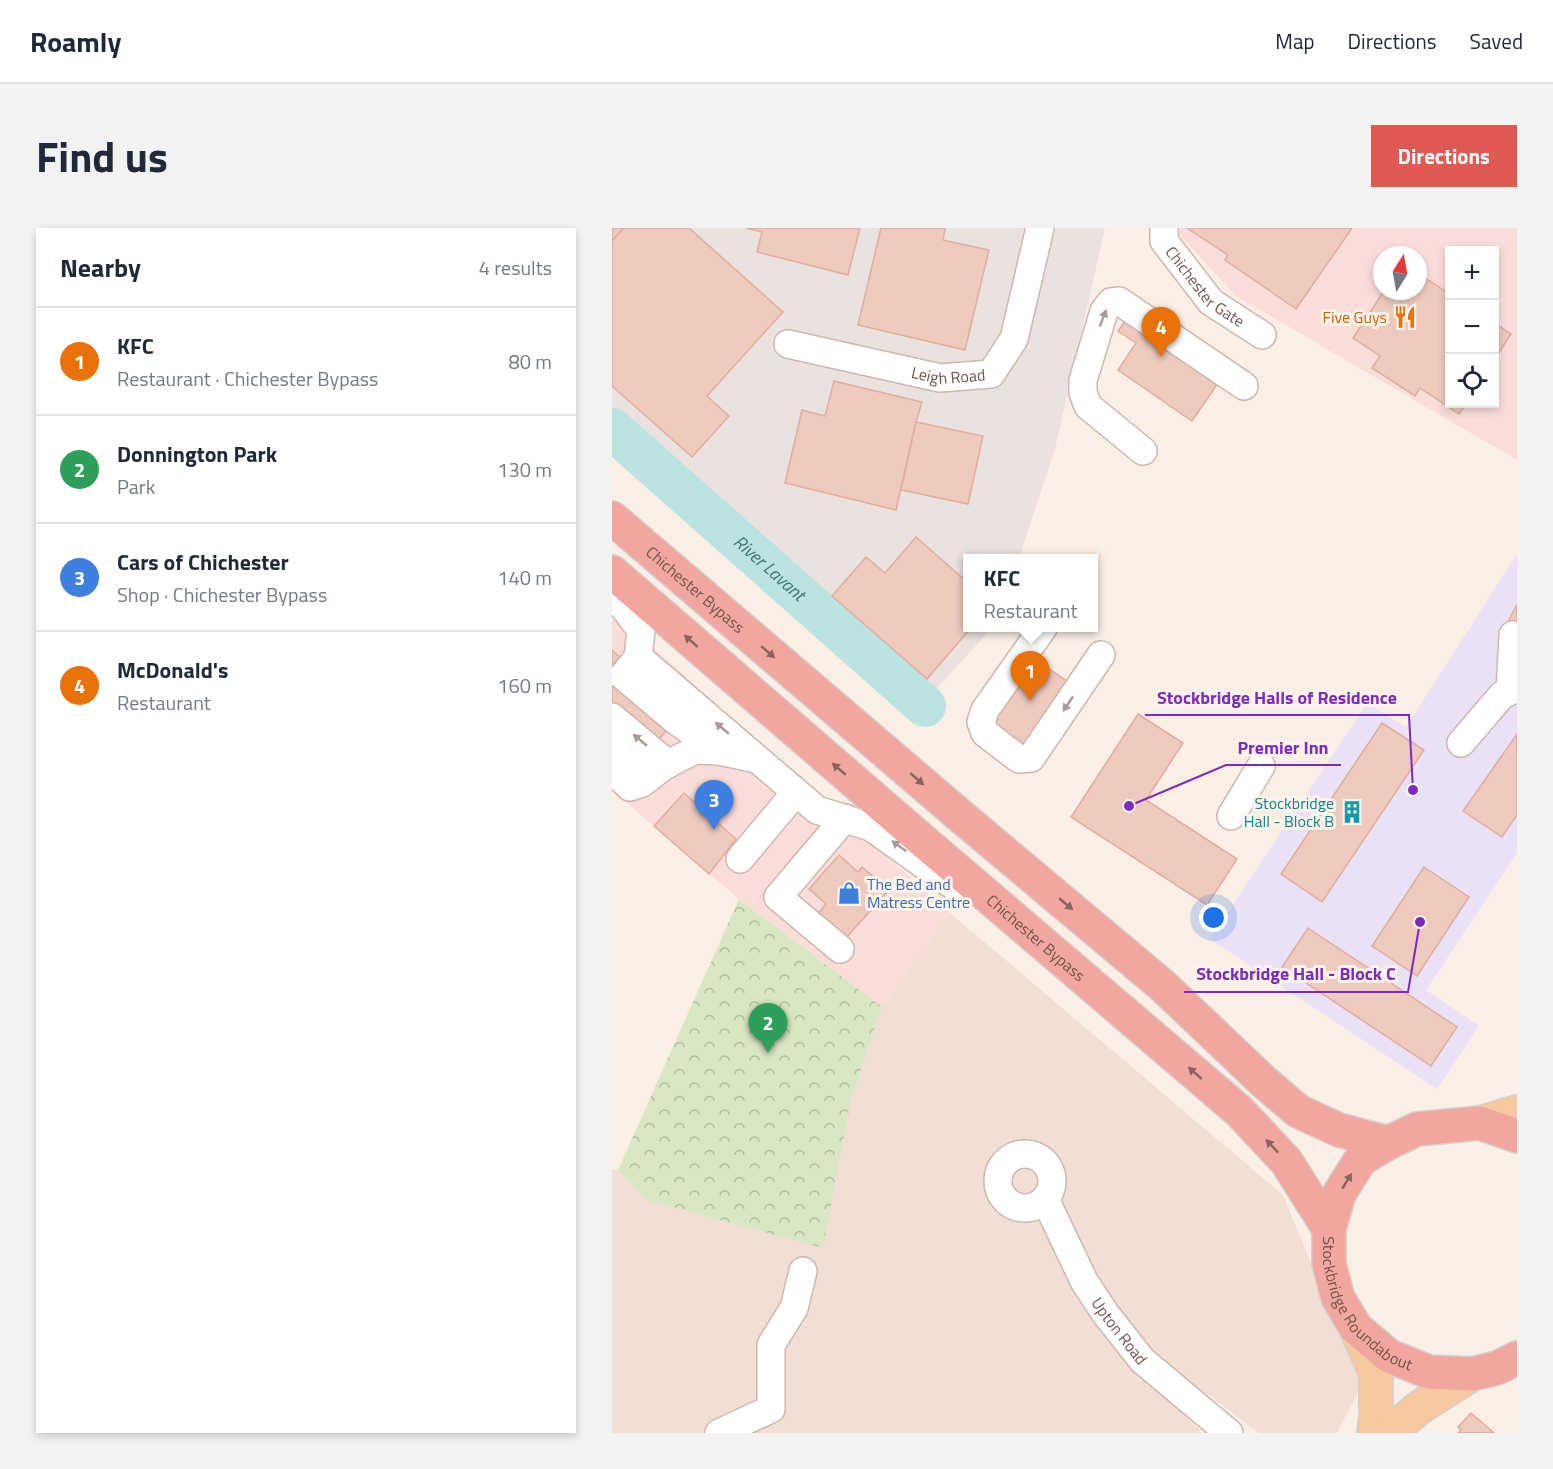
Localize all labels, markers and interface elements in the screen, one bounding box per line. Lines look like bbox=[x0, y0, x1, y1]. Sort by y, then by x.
text: Roamly bbox=[30, 20, 121, 63]
text: Map bbox=[1275, 25, 1315, 57]
text: Directions bbox=[1348, 25, 1437, 57]
text: Saved bbox=[1470, 25, 1523, 57]
text: Find us bbox=[36, 124, 168, 188]
button: Directions bbox=[1371, 125, 1517, 187]
street label: Chichester Gate bbox=[1160, 241, 1250, 333]
north arrow bbox=[1373, 246, 1427, 300]
map controls bbox=[1445, 246, 1499, 408]
button: + bbox=[1445, 246, 1499, 300]
text: Nearby bbox=[60, 248, 141, 287]
text: 4 results bbox=[479, 252, 552, 283]
button: − bbox=[1445, 300, 1499, 354]
restaurant icon: Five Guys bbox=[1392, 304, 1418, 330]
place label: Five Guys bbox=[1323, 305, 1387, 329]
one-way arrow bbox=[1098, 308, 1108, 326]
pin: 4 bbox=[1142, 308, 1180, 357]
text: KFC bbox=[117, 329, 154, 363]
text: 1 bbox=[74, 346, 85, 377]
text: 80 m bbox=[508, 346, 552, 377]
button: locate bbox=[1445, 354, 1499, 408]
street label: Leigh Road bbox=[909, 360, 986, 390]
text: Restaurant · Chichester Bypass bbox=[117, 363, 378, 394]
text: Donnington Park bbox=[117, 437, 277, 471]
text: 2 bbox=[74, 454, 85, 485]
text: 130 m bbox=[497, 454, 552, 485]
text: Park bbox=[117, 471, 155, 502]
water label: River Lavant bbox=[728, 529, 813, 609]
street label: Chichester Bypass bbox=[641, 540, 750, 639]
text: Cars of Chichester bbox=[117, 545, 289, 579]
popup bbox=[963, 554, 1098, 632]
text: KFC bbox=[984, 561, 1020, 595]
text: 3 bbox=[74, 562, 85, 593]
text: 140 m bbox=[497, 562, 552, 593]
text: Shop · Chichester Bypass bbox=[117, 579, 327, 610]
text: Restaurant bbox=[984, 595, 1077, 626]
one-way arrow bbox=[684, 635, 699, 648]
one-way arrow bbox=[760, 645, 775, 658]
pin: 1 bbox=[1010, 652, 1050, 701]
text: McDonald's bbox=[117, 653, 228, 687]
text: 4 bbox=[74, 670, 85, 701]
text: 160 m bbox=[497, 670, 552, 701]
callout: Stockbridge Halls of Residence bbox=[1145, 679, 1409, 715]
text: Stockbridge Halls of Residence bbox=[1157, 684, 1397, 711]
text: Restaurant bbox=[117, 687, 211, 718]
one-way arrow bbox=[1062, 695, 1074, 711]
one-way arrow bbox=[715, 722, 730, 735]
callout: Premier Inn bbox=[1226, 729, 1341, 765]
one-way arrow bbox=[633, 734, 648, 747]
text: Premier Inn bbox=[1237, 734, 1329, 761]
one-way arrow bbox=[831, 762, 847, 775]
one-way arrow bbox=[909, 772, 924, 785]
pin: 3 bbox=[694, 780, 734, 830]
place label: Stockbridge Hall - Block B bbox=[1244, 791, 1334, 833]
building icon: Stockbridge Hall - Block B bbox=[1339, 799, 1365, 825]
one-way arrow bbox=[891, 840, 907, 852]
place label: The Bed and Matress Centre bbox=[867, 872, 970, 914]
shop icon: The Bed and Matress Centre bbox=[836, 880, 862, 906]
street label: Chichester Bypass bbox=[981, 888, 1091, 987]
one-way arrow bbox=[1058, 898, 1074, 911]
your location bbox=[1199, 903, 1228, 932]
callout: Stockbridge Hall - Block C bbox=[1184, 956, 1408, 992]
text: Stockbridge Hall - Block C bbox=[1196, 960, 1396, 987]
pin: 2 bbox=[748, 1004, 788, 1053]
one-way arrow bbox=[1188, 1067, 1203, 1080]
one-way arrow bbox=[1266, 1140, 1280, 1154]
one-way arrow bbox=[1341, 1173, 1352, 1189]
street label: Stockbridge Roundabout bbox=[1317, 1236, 1417, 1376]
street label: Upton Road bbox=[1086, 1292, 1153, 1370]

